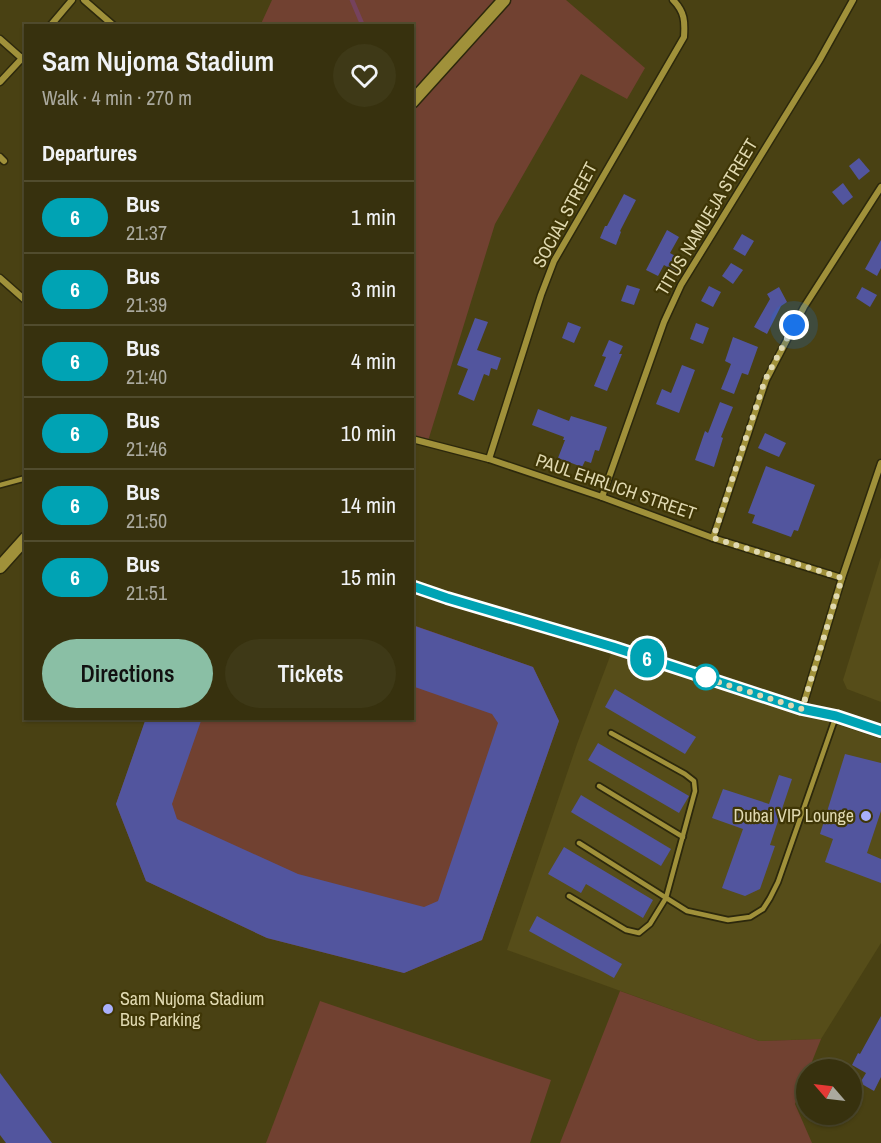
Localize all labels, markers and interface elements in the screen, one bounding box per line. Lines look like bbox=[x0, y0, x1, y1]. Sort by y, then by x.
text: Sam Nujoma Stadium bbox=[42, 42, 274, 80]
button: heart bbox=[333, 44, 396, 107]
text: Walk · 4 min · 270 m bbox=[42, 84, 192, 111]
street label: TITUS NAMUEJA STREET bbox=[650, 134, 763, 300]
text: Departures bbox=[42, 138, 137, 168]
street label: SOCIAL STREET bbox=[526, 158, 603, 272]
text: Bus bbox=[126, 189, 160, 219]
text: 1 min bbox=[351, 202, 396, 232]
text: 6 bbox=[70, 203, 80, 232]
text: 21:37 bbox=[126, 219, 167, 246]
text: Bus bbox=[126, 261, 160, 291]
text: 3 min bbox=[351, 274, 396, 304]
text: 6 bbox=[70, 275, 80, 304]
text: 21:39 bbox=[126, 291, 167, 318]
your location bbox=[779, 310, 809, 340]
text: Bus bbox=[126, 333, 160, 363]
text: 4 min bbox=[351, 346, 396, 376]
text: 6 bbox=[70, 347, 80, 376]
text: 21:40 bbox=[126, 363, 167, 390]
text: Bus bbox=[126, 405, 160, 435]
text: 10 min bbox=[341, 418, 396, 448]
text: 6 bbox=[70, 419, 80, 448]
text: 21:46 bbox=[126, 435, 167, 462]
street label: PAUL EHRLICH STREET bbox=[533, 447, 700, 526]
text: Bus bbox=[126, 477, 160, 507]
text: 14 min bbox=[341, 490, 396, 520]
text: 6 bbox=[70, 491, 80, 520]
text: 21:50 bbox=[126, 507, 167, 534]
text: Bus bbox=[126, 549, 160, 579]
text: 15 min bbox=[341, 562, 396, 592]
text: 6 bbox=[70, 563, 80, 592]
text: 21:51 bbox=[126, 579, 167, 606]
line badge: 6 bbox=[628, 638, 666, 678]
button: Directions bbox=[42, 639, 213, 708]
button: Tickets bbox=[225, 639, 396, 708]
text: 6 bbox=[642, 644, 652, 673]
unlabelled marker bbox=[693, 664, 719, 690]
place label: Dubai VIP Lounge bbox=[734, 803, 854, 828]
marker: Dubai VIP Lounge bbox=[859, 809, 873, 823]
place label: Sam Nujoma Stadium Bus Parking bbox=[120, 986, 264, 1032]
marker: Sam Nujoma Stadium Bus Parking bbox=[101, 1002, 115, 1016]
north arrow bbox=[796, 1059, 862, 1125]
map controls bbox=[796, 1059, 862, 1125]

